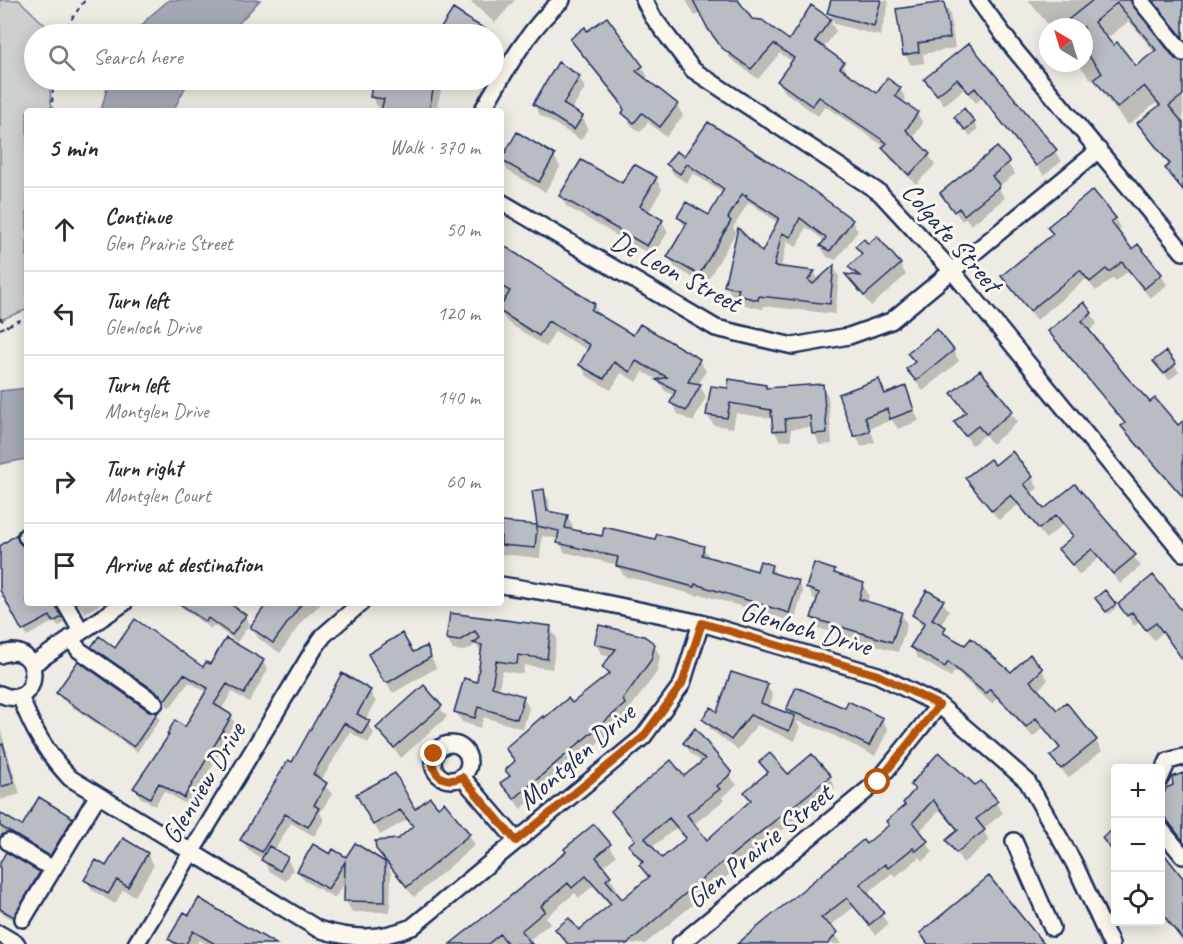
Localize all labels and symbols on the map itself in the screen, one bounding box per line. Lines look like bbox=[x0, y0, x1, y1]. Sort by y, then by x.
north arrow bbox=[1039, 18, 1093, 72]
street label: Colgate Street bbox=[894, 175, 1012, 302]
street label: De Leon Street bbox=[605, 222, 750, 321]
street label: Glenloch Drive bbox=[737, 593, 877, 664]
street label: Montglen Drive bbox=[510, 694, 644, 817]
street label: Glenview Drive bbox=[153, 714, 254, 850]
route end bbox=[420, 740, 446, 766]
route start bbox=[864, 768, 890, 794]
street label: Glen Prairie Street bbox=[679, 775, 841, 916]

